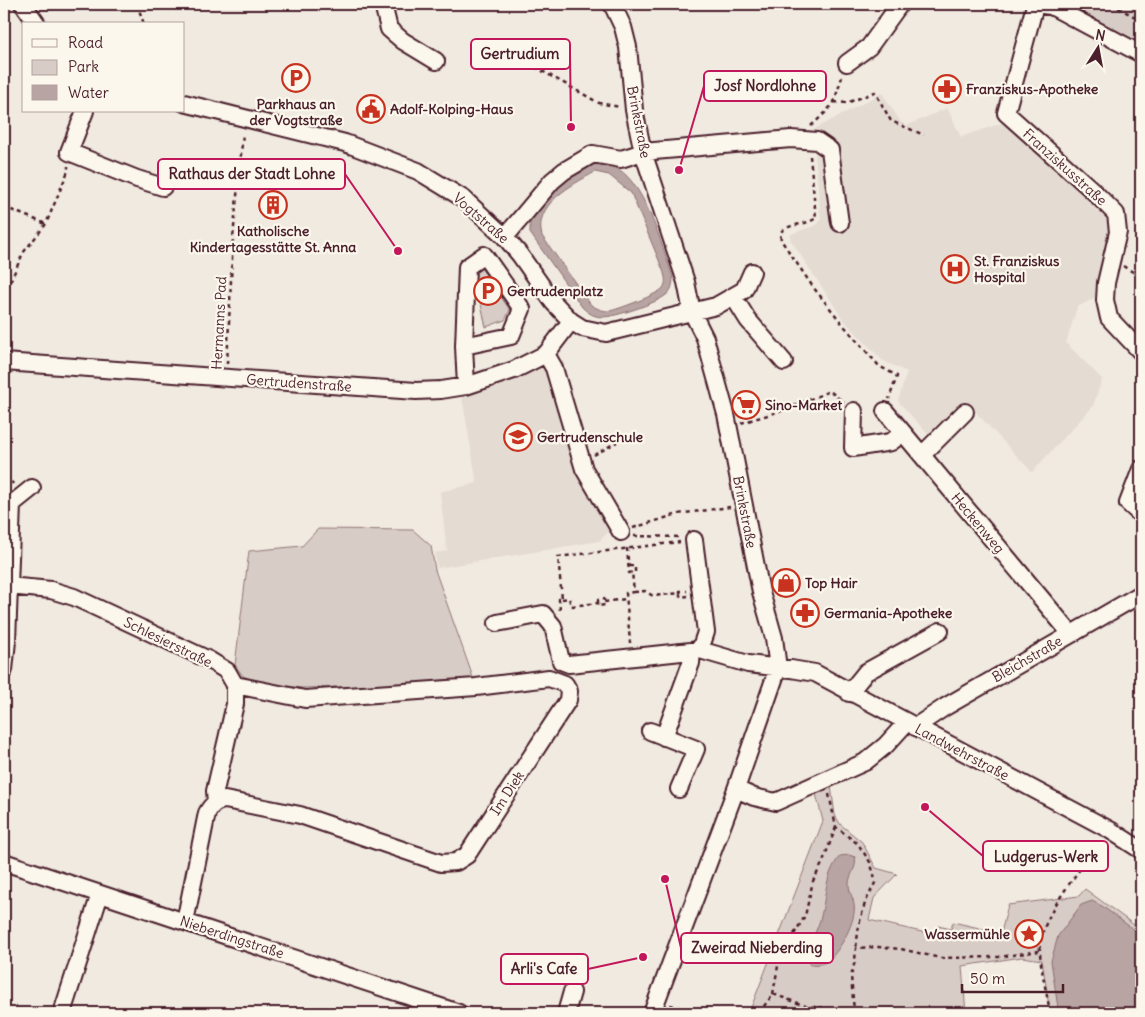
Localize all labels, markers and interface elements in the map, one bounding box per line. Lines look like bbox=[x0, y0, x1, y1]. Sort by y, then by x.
legend bbox=[22, 22, 185, 112]
north arrow bbox=[1072, 22, 1122, 72]
text: N bbox=[1094, 25, 1107, 45]
text: Road bbox=[68, 33, 103, 52]
callout: Gertrudium bbox=[471, 39, 570, 69]
text: Gertrudium bbox=[480, 44, 560, 63]
text: Park bbox=[68, 57, 99, 76]
parking icon: Parkhaus an der Vogtstraße bbox=[281, 63, 311, 93]
callout: Josf Nordlohne bbox=[704, 71, 826, 101]
pharmacy icon: Franziskus-Apotheke bbox=[932, 74, 962, 104]
text: Josf Nordlohne bbox=[714, 76, 816, 95]
place label: Franziskus-Apotheke bbox=[966, 80, 1099, 98]
text: Water bbox=[68, 83, 109, 102]
street label: Brinkstraße bbox=[623, 84, 655, 160]
public building icon: Adolf-Kolping-Haus bbox=[356, 94, 386, 124]
place label: Parkhaus an der Vogtstraße bbox=[249, 95, 343, 129]
place label: Adolf-Kolping-Haus bbox=[390, 100, 514, 118]
street label: Franziskusstraße bbox=[1019, 125, 1111, 209]
callout: Rathaus der Stadt Lohne bbox=[158, 159, 345, 189]
text: Rathaus der Stadt Lohne bbox=[169, 164, 335, 183]
street label: Vogtstraße bbox=[449, 189, 513, 247]
building icon: Katholische Kindertagesstätte St. Anna bbox=[258, 190, 288, 220]
place label: Katholische Kindertagesstätte St. Anna bbox=[190, 222, 356, 256]
place label: St. Franziskus Hospital bbox=[974, 252, 1060, 286]
hospital icon: St. Franziskus Hospital bbox=[940, 254, 970, 284]
street label: Hermanns Pad bbox=[208, 276, 230, 370]
parking icon: Gertrudenplatz bbox=[473, 276, 503, 306]
place label: Gertrudenplatz bbox=[507, 282, 604, 300]
street label: Gertrudenstraße bbox=[246, 370, 352, 396]
supermarket icon: Sino-Market bbox=[731, 390, 761, 420]
place label: Sino-Market bbox=[765, 396, 842, 414]
school or university icon: Gertrudenschule bbox=[503, 422, 533, 452]
place label: Gertrudenschule bbox=[537, 428, 644, 446]
street label: Brinkstraße bbox=[729, 474, 761, 550]
street label: Heckenweg bbox=[947, 489, 1009, 557]
shop icon: Top Hair bbox=[771, 568, 801, 598]
place label: Top Hair bbox=[805, 574, 858, 592]
pharmacy icon: Germania-Apotheke bbox=[790, 598, 820, 628]
place label: Germania-Apotheke bbox=[824, 604, 953, 622]
street label: Schlesierstraße bbox=[121, 613, 215, 671]
street label: Bleichstraße bbox=[989, 632, 1065, 686]
street label: Landwehrstraße bbox=[912, 720, 1012, 784]
street label: Im Diek bbox=[486, 767, 528, 819]
callout: Ludgerus-Werk bbox=[983, 841, 1108, 871]
text: Ludgerus-Werk bbox=[994, 847, 1099, 867]
street label: Nieberdingstraße bbox=[178, 912, 286, 962]
place icon: Wassermühle bbox=[1014, 919, 1044, 949]
place label: Wassermühle bbox=[925, 925, 1010, 943]
callout: Zweirad Nieberding bbox=[681, 933, 833, 963]
text: Zweirad Nieberding bbox=[691, 938, 823, 958]
callout: Arli's Cafe bbox=[501, 954, 588, 984]
text: Arli's Cafe bbox=[511, 959, 577, 978]
scale bar bbox=[962, 962, 1064, 994]
text: 50 m bbox=[970, 969, 1005, 988]

